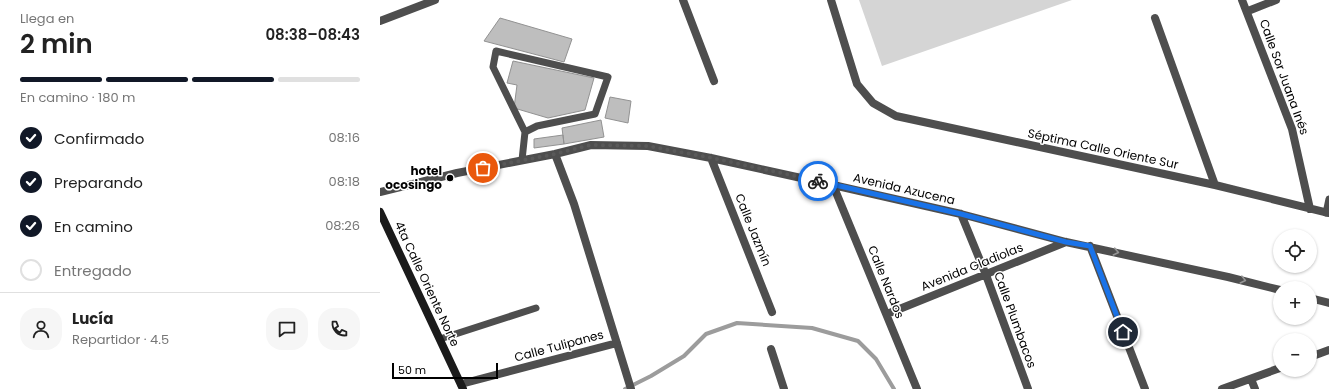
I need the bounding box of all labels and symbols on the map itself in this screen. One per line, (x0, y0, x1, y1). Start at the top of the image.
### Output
street label: Calle Sor Juana Inés (1256, 17, 1313, 137)
street label: Séptima Calle Oriente Sur (1026, 124, 1181, 173)
pin (466, 151, 500, 185)
courier (798, 161, 838, 201)
place label: hotel ocosingo (385, 162, 442, 193)
street label: Avenida Azucena (851, 169, 957, 209)
marker: hotel ocosingo (445, 173, 455, 183)
street label: Calle Jazmín (731, 191, 776, 269)
street label: 4ta Calle Oriente Norte (391, 218, 464, 349)
street label: Avenida Gladiolas (918, 238, 1025, 295)
street label: Calle Nardos (864, 243, 909, 321)
one-way arrow (1113, 248, 1119, 256)
street label: Calle Plumbacos (990, 269, 1041, 370)
one-way arrow (1239, 276, 1246, 284)
pin (1106, 315, 1140, 349)
street label: Calle Tulipanes (512, 325, 605, 366)
scale bar (392, 361, 498, 380)

